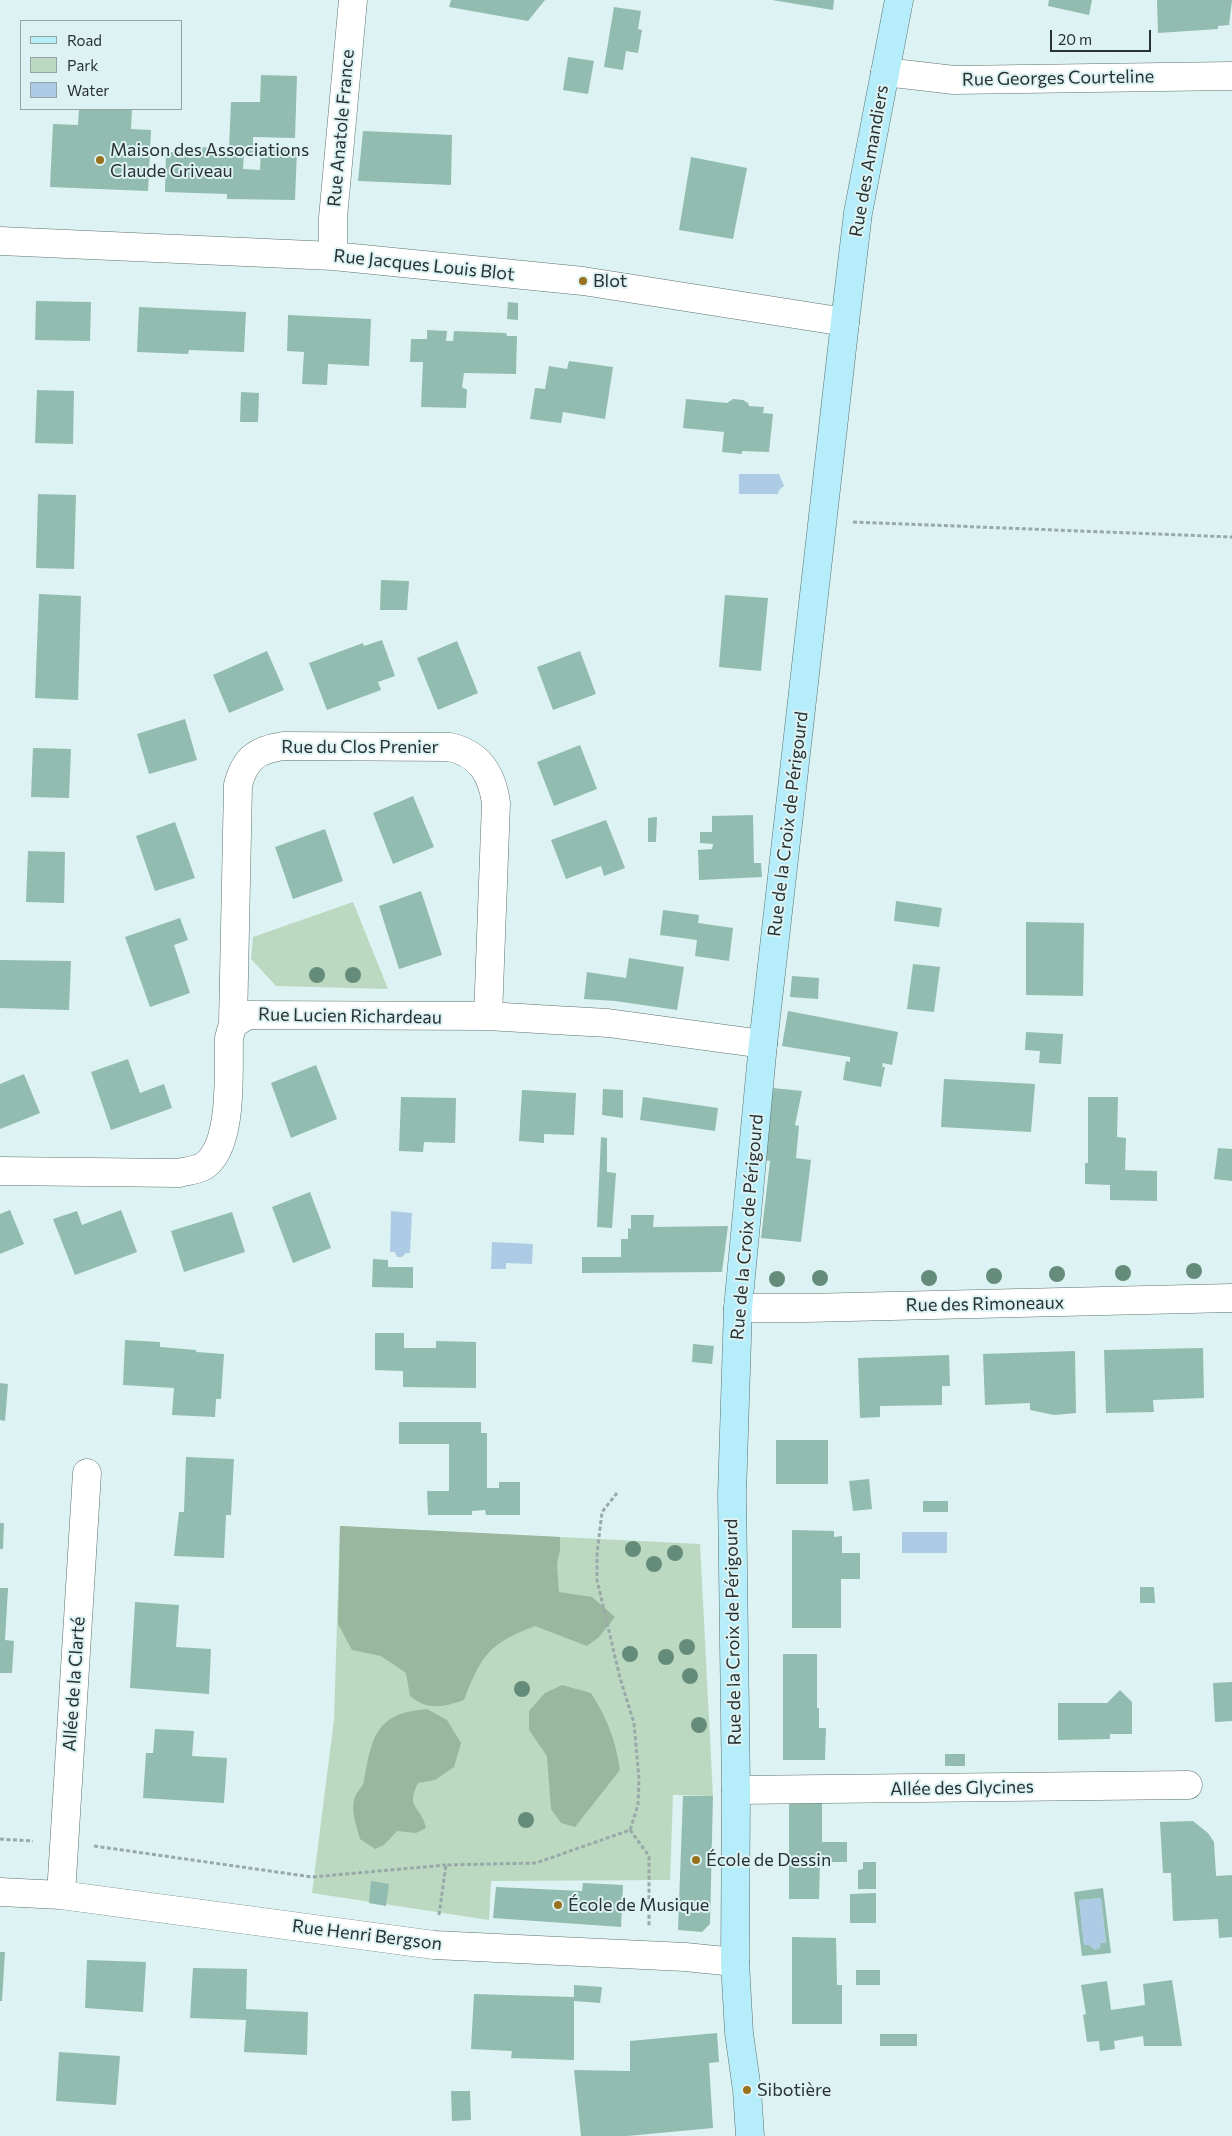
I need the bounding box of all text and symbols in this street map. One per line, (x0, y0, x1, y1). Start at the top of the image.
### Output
legend (20, 20, 182, 110)
scale bar (1052, 20, 1153, 52)
text: 20 m (1058, 30, 1092, 48)
text: Road (67, 31, 102, 49)
street label: Rue Anatole France (323, 48, 359, 208)
text: Park (67, 56, 98, 74)
street label: Rue Georges Courteline (962, 66, 1154, 90)
text: Water (67, 81, 109, 99)
street label: Rue des Amandiers (845, 83, 893, 239)
place label: Maison des Associations Claude Griveau (110, 139, 309, 182)
marker: Maison des Associations Claude Griveau (94, 154, 106, 166)
street label: Rue Jacques Louis Blot (332, 245, 516, 285)
place label: Blot (593, 270, 627, 292)
marker: Blot (577, 275, 589, 287)
street label: Rue de la Croix de Périgourd (763, 710, 813, 938)
street label: Rue du Clos Prenier (281, 736, 439, 758)
street label: Rue Lucien Richardeau (258, 1004, 442, 1028)
street label: Rue de la Croix de Périgourd (726, 1113, 768, 1341)
street label: Rue des Rimoneaux (906, 1292, 1064, 1316)
street label: Rue de la Croix de Périgourd (720, 1519, 746, 1745)
street label: Allée de la Clarté (59, 1616, 89, 1752)
street label: Allée des Glycines (890, 1776, 1034, 1800)
place label: École de Dessin (706, 1849, 831, 1871)
marker: École de Dessin (690, 1854, 702, 1866)
place label: École de Musique (568, 1894, 709, 1916)
marker: École de Musique (552, 1899, 564, 1911)
street label: Rue Henri Bergson (291, 1915, 443, 1955)
place label: Sibotière (757, 2079, 831, 2101)
marker: Sibotière (741, 2084, 753, 2096)

